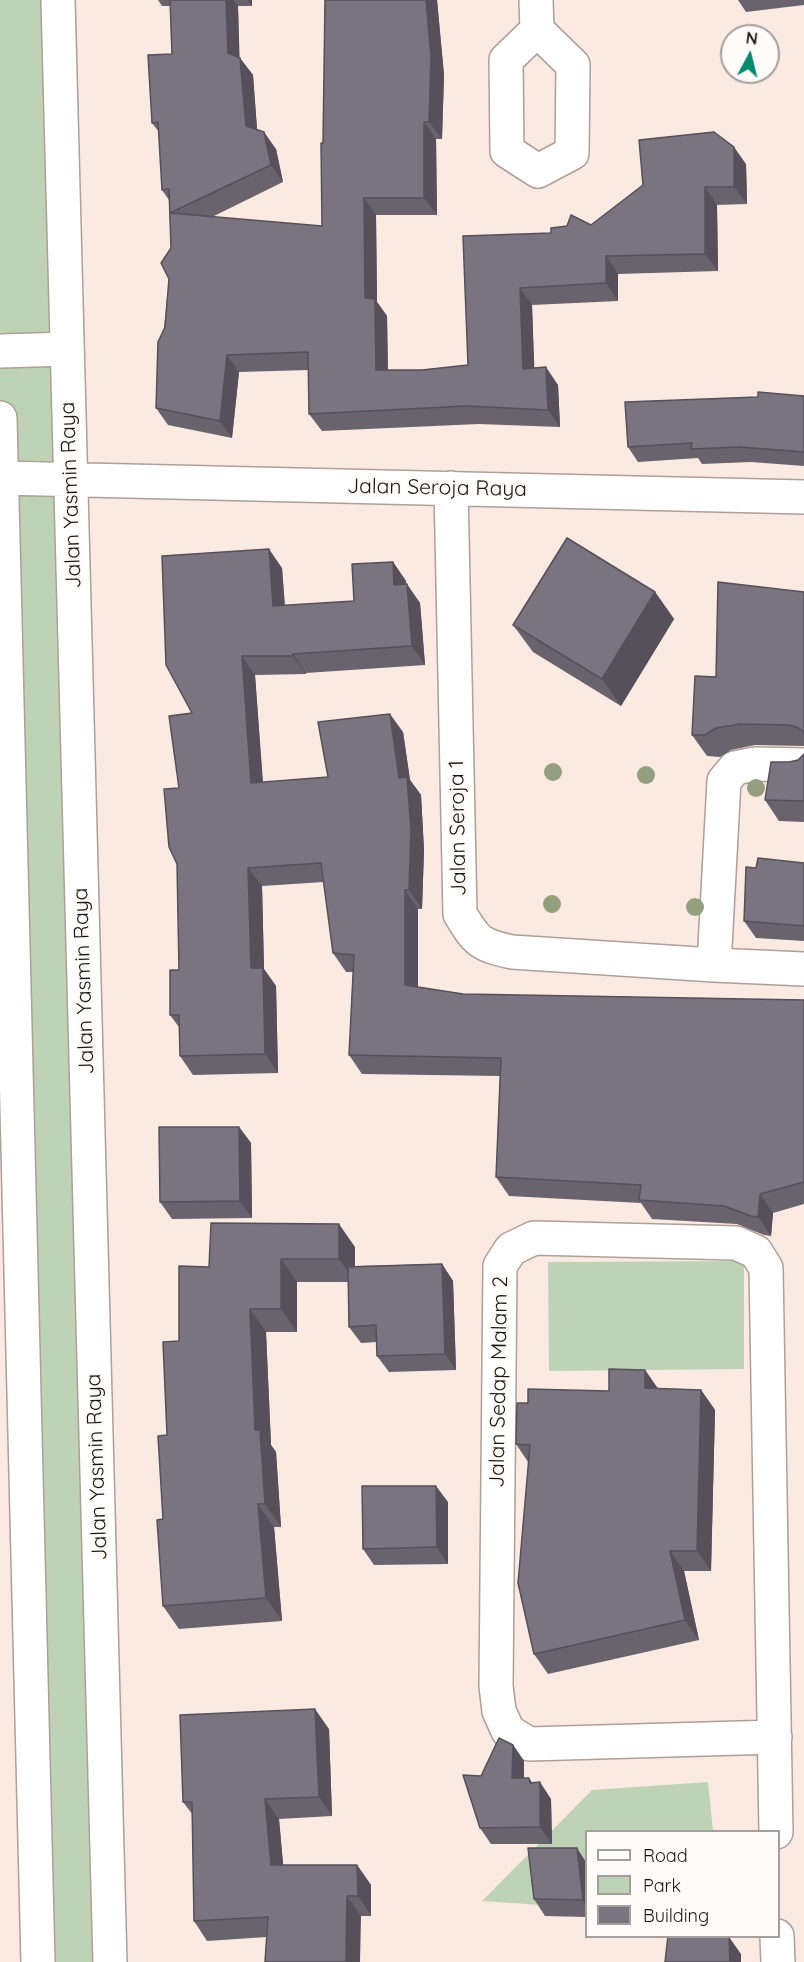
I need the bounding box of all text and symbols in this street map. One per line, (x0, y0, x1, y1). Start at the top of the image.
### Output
north arrow (720, 24, 780, 84)
text: N (745, 27, 759, 49)
street label: Jalan Yasmin Raya (55, 401, 87, 589)
street label: Jalan Seroja Raya (347, 474, 527, 502)
street label: Jalan Seroja 1 (444, 760, 472, 896)
street label: Jalan Yasmin Raya (68, 887, 100, 1075)
street label: Jalan Sedap Malam 2 (485, 1276, 513, 1488)
street label: Jalan Yasmin Raya (81, 1373, 113, 1561)
legend (585, 1830, 780, 1938)
text: Road (643, 1844, 688, 1867)
text: Park (643, 1874, 681, 1897)
text: Building (643, 1904, 709, 1927)

